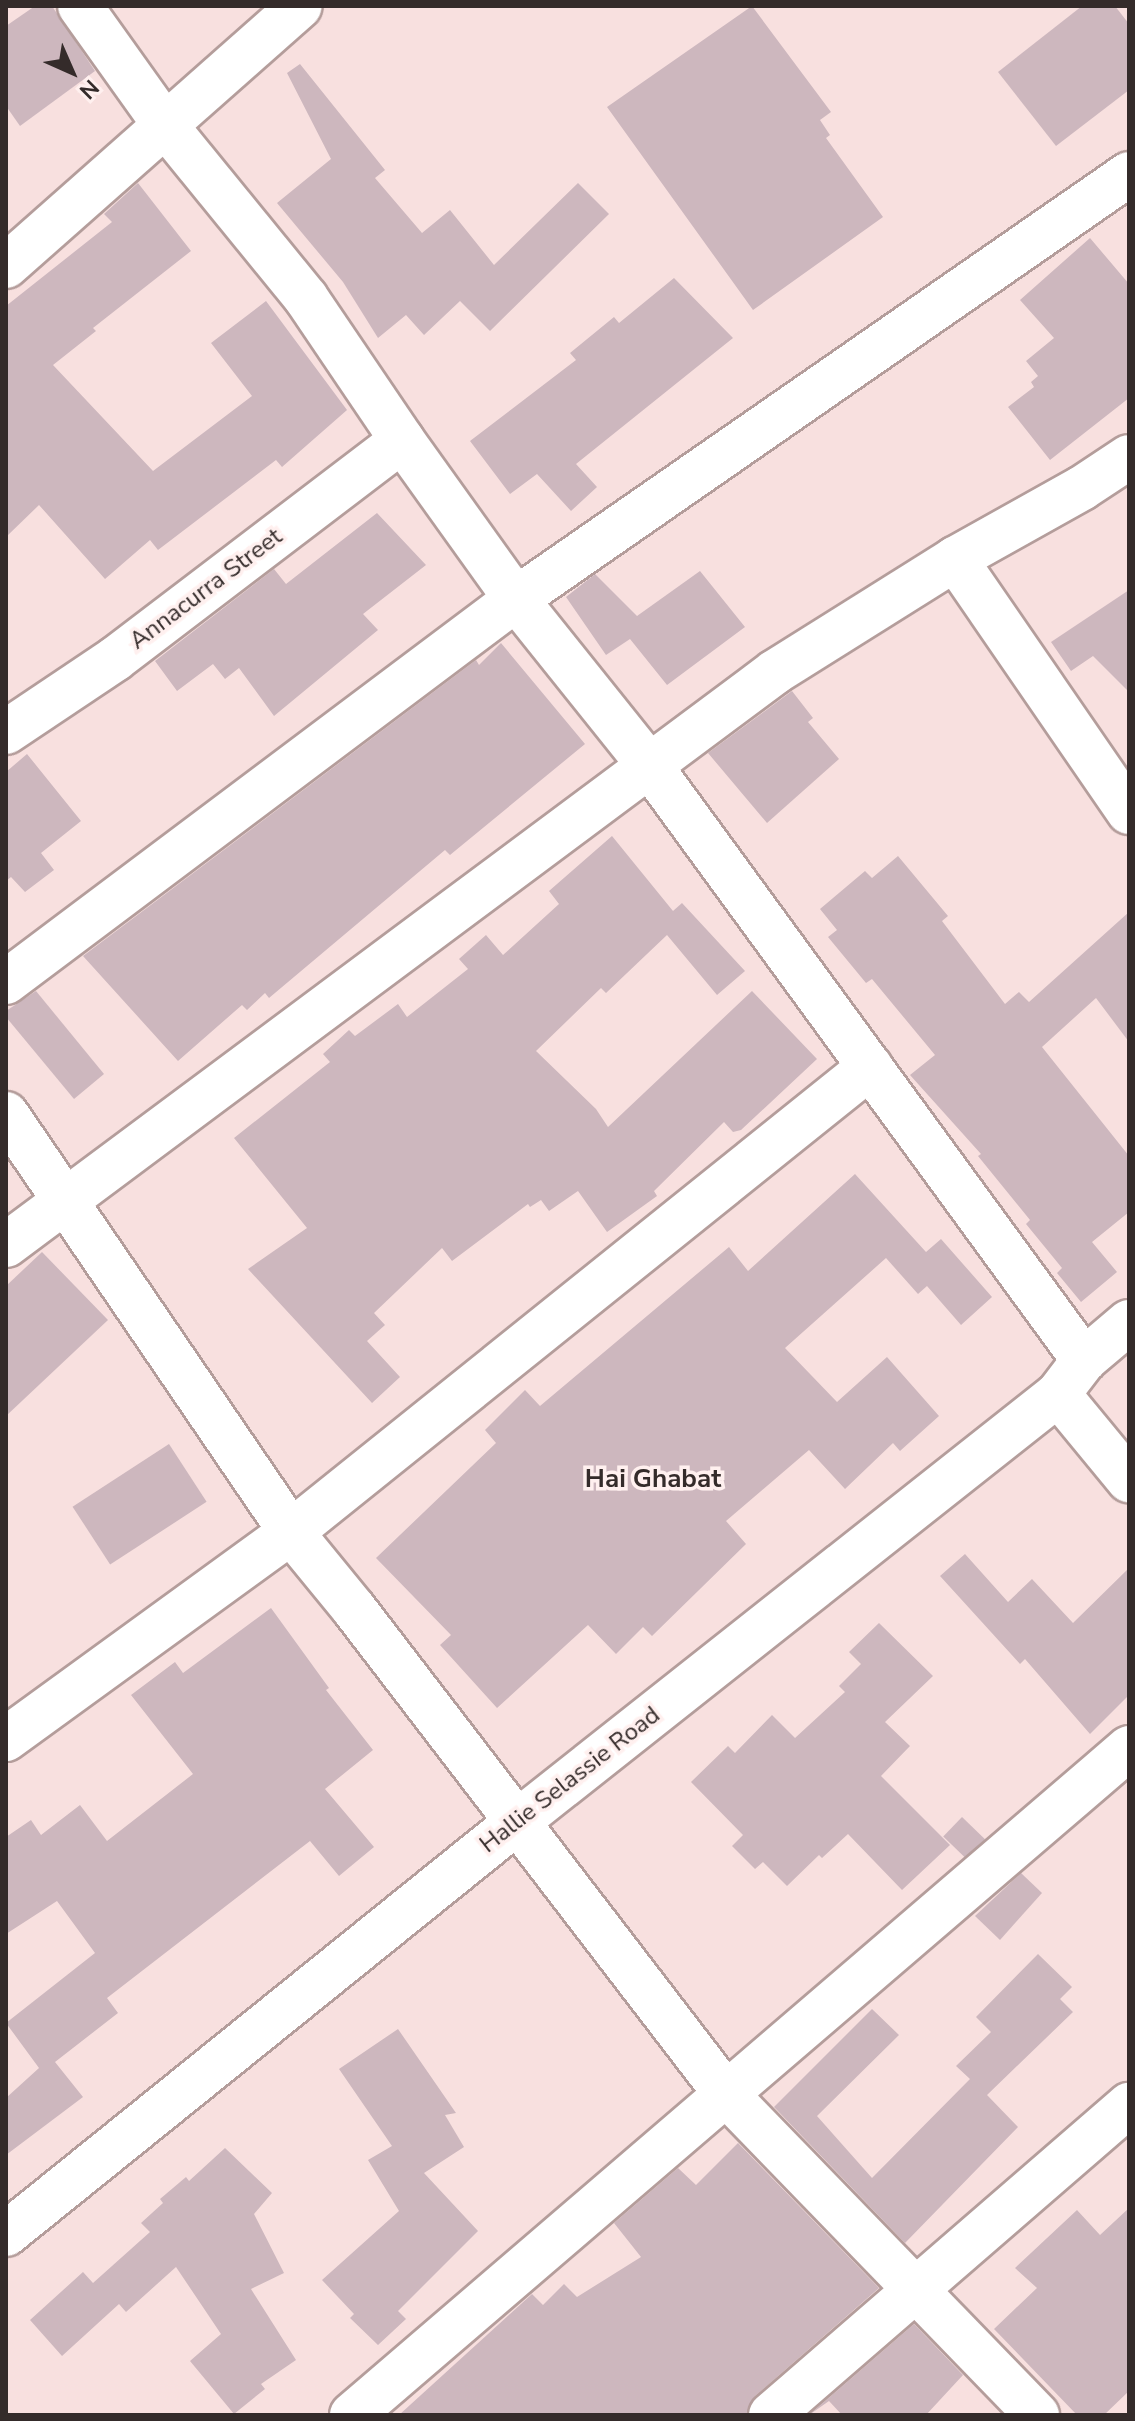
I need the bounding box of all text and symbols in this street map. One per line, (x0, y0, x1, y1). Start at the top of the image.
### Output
north arrow (32, 32, 112, 112)
text: N (73, 73, 105, 105)
street label: Annacurra Street (124, 522, 288, 656)
district label: Hai Ghabat (585, 1463, 721, 1495)
street label: Hallie Selassie Road (474, 1701, 666, 1859)

